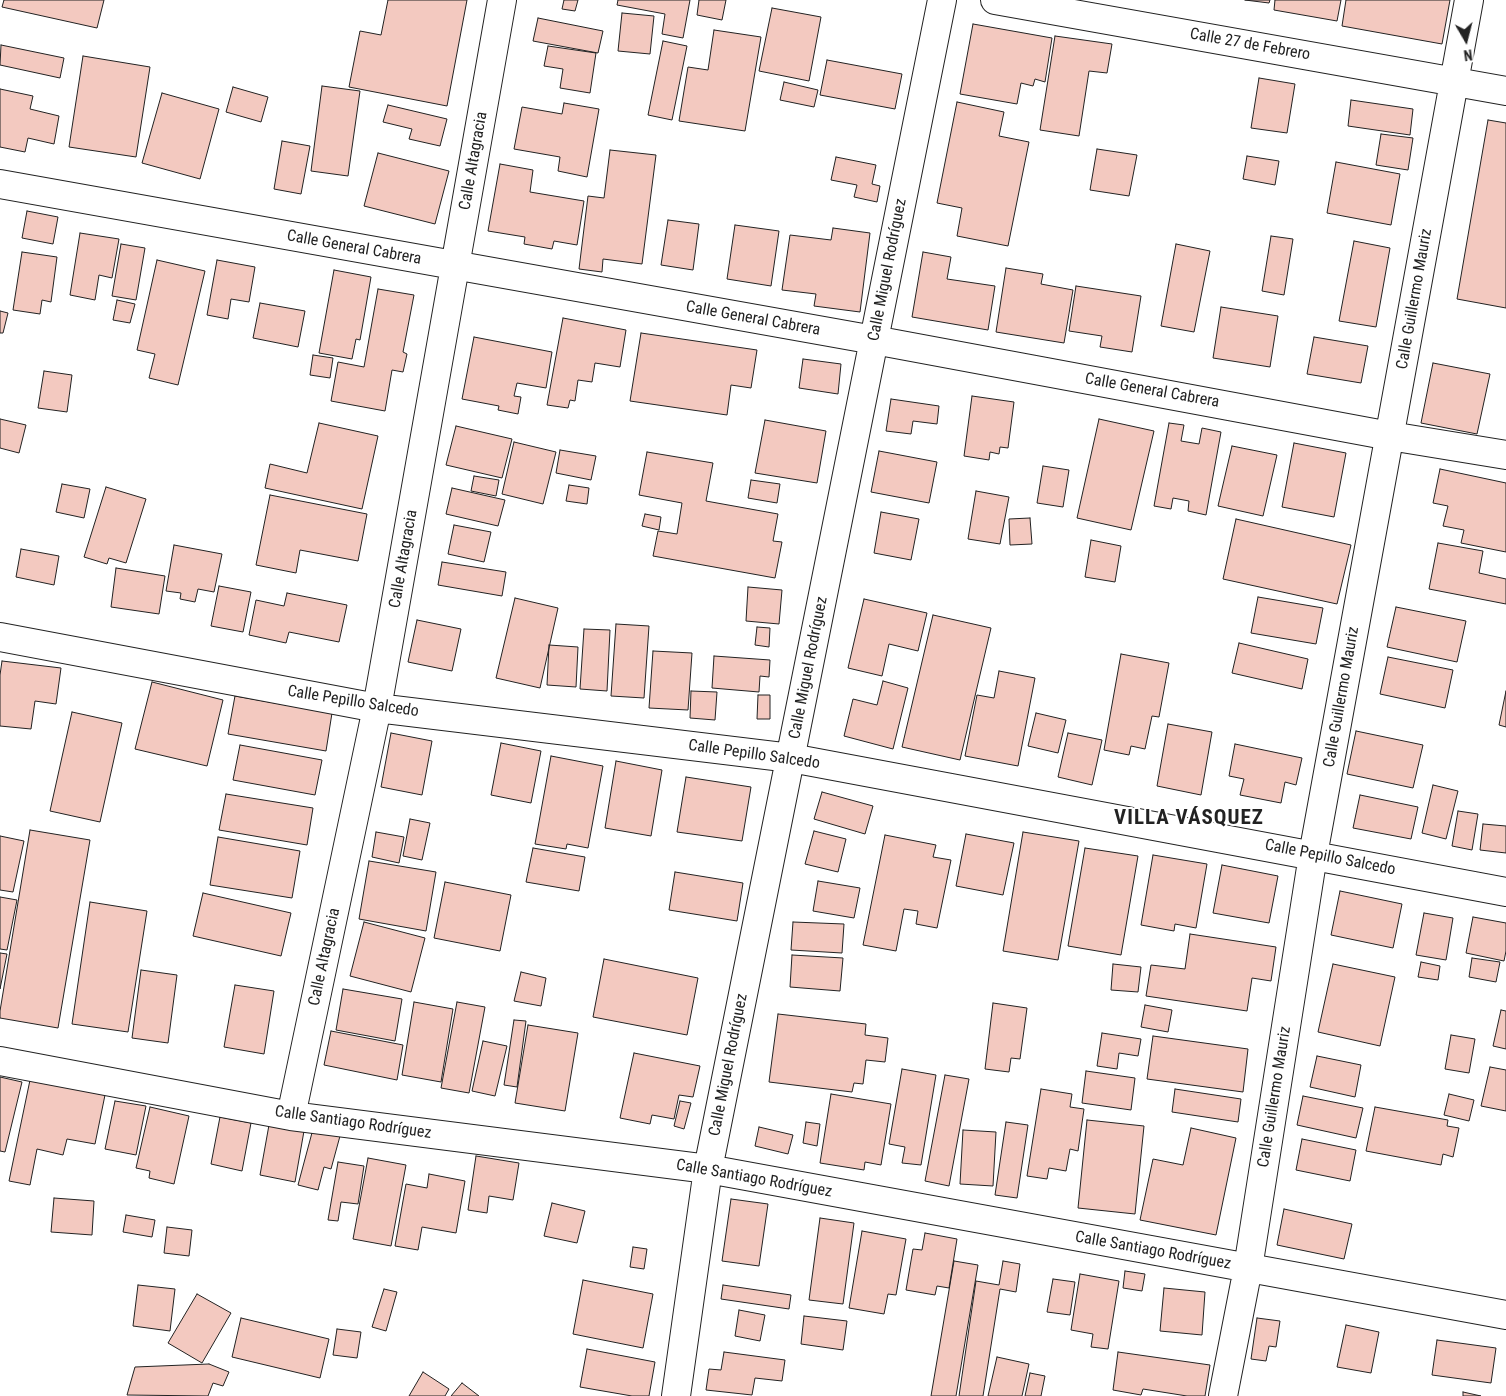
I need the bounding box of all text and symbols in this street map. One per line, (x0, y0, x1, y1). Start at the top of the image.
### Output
north arrow (1441, 15, 1491, 65)
street label: Calle 27 de Febrero (1188, 25, 1312, 65)
text: N (1463, 46, 1473, 63)
street label: Calle Altagracia (456, 110, 492, 212)
street label: Calle Miguel Rodríguez (865, 197, 911, 343)
street label: Calle General Cabrera (285, 227, 423, 269)
street label: Calle Guillermo Mauriz (1393, 227, 1437, 371)
street label: Calle General Cabrera (684, 298, 822, 340)
street label: Calle General Cabrera (1083, 370, 1221, 412)
street label: Calle Altagracia (386, 508, 422, 610)
street label: Calle Miguel Rodríguez (786, 595, 832, 741)
street label: Calle Guillermo Mauriz (1320, 625, 1364, 769)
street label: Calle Pepillo Salcedo (286, 682, 420, 722)
street label: Calle Pepillo Salcedo (687, 736, 821, 774)
district label: VILLA VÁSQUEZ (1112, 806, 1266, 832)
street label: Calle Pepillo Salcedo (1263, 836, 1397, 880)
street label: Calle Altagracia (305, 906, 345, 1008)
street label: Calle Miguel Rodríguez (706, 992, 752, 1138)
street label: Calle Guillermo Mauriz (1254, 1025, 1296, 1169)
street label: Calle Santiago Rodríguez (273, 1103, 433, 1143)
street label: Calle Santiago Rodríguez (675, 1156, 833, 1202)
street label: Calle Santiago Rodríguez (1074, 1228, 1232, 1274)

